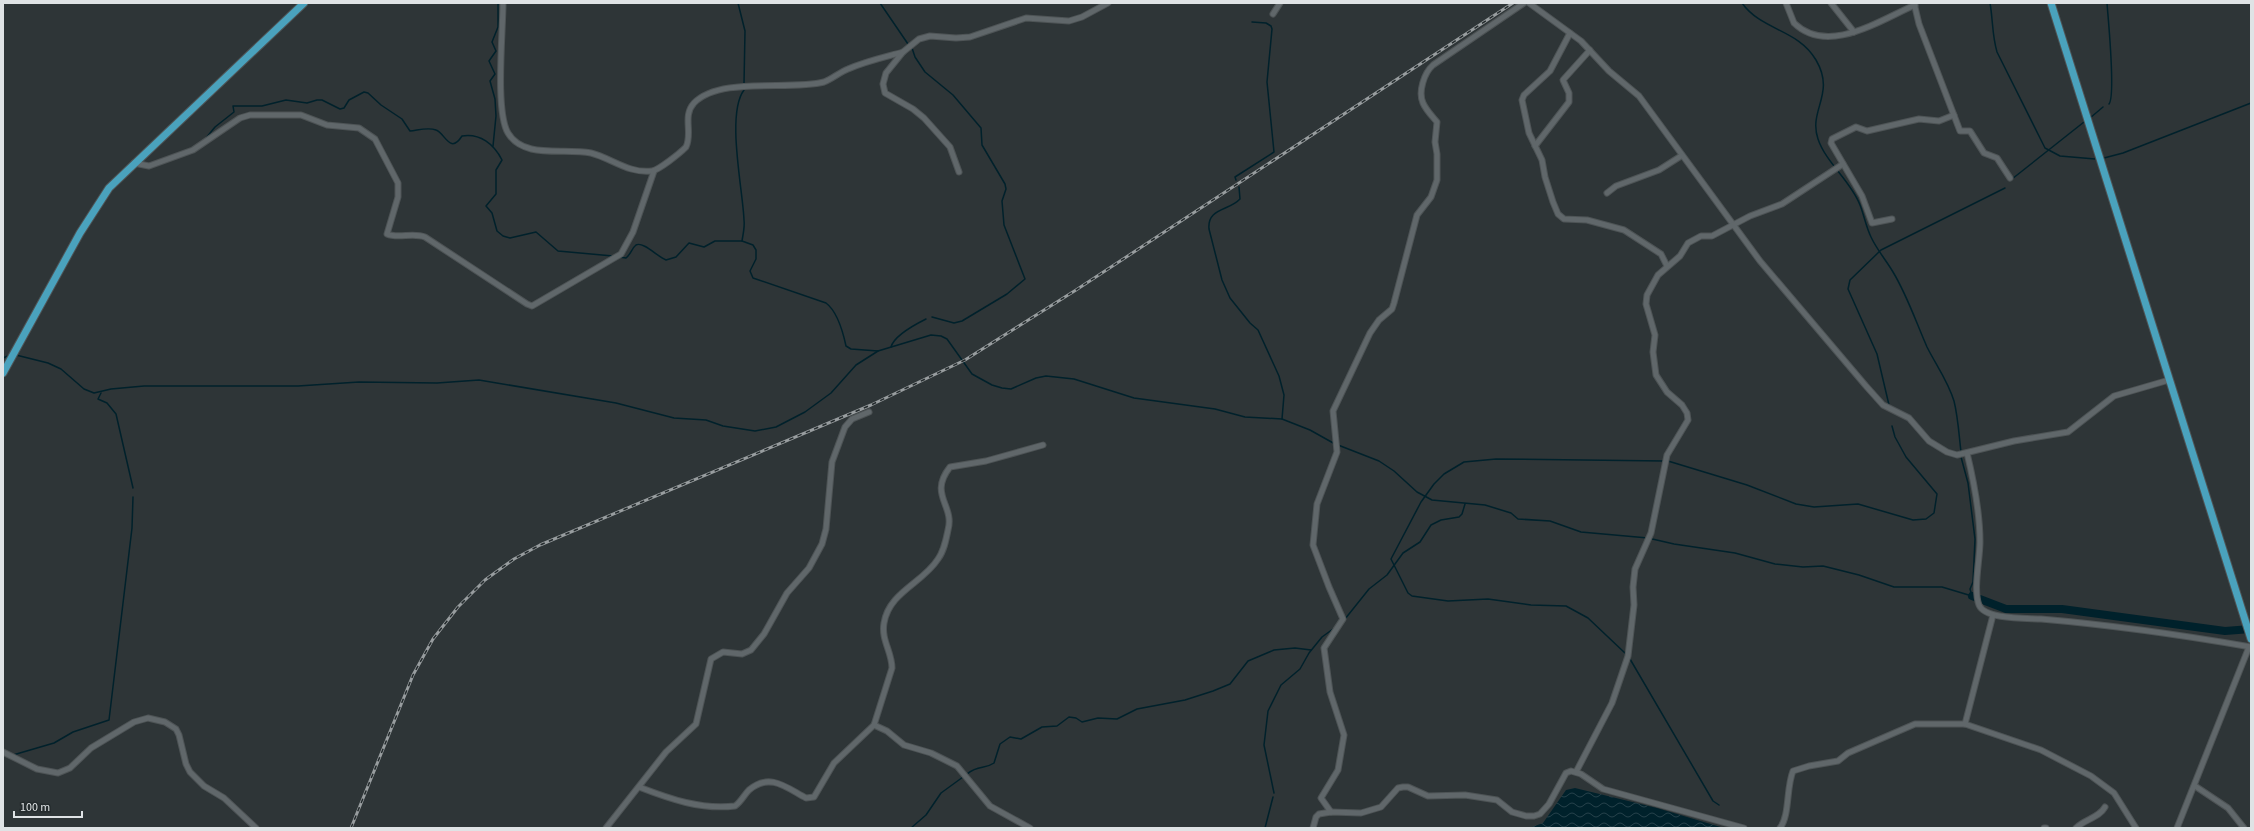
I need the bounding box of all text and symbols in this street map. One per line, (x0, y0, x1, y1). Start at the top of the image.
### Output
scale bar (14, 793, 82, 819)
text: 100 m (20, 799, 50, 816)

